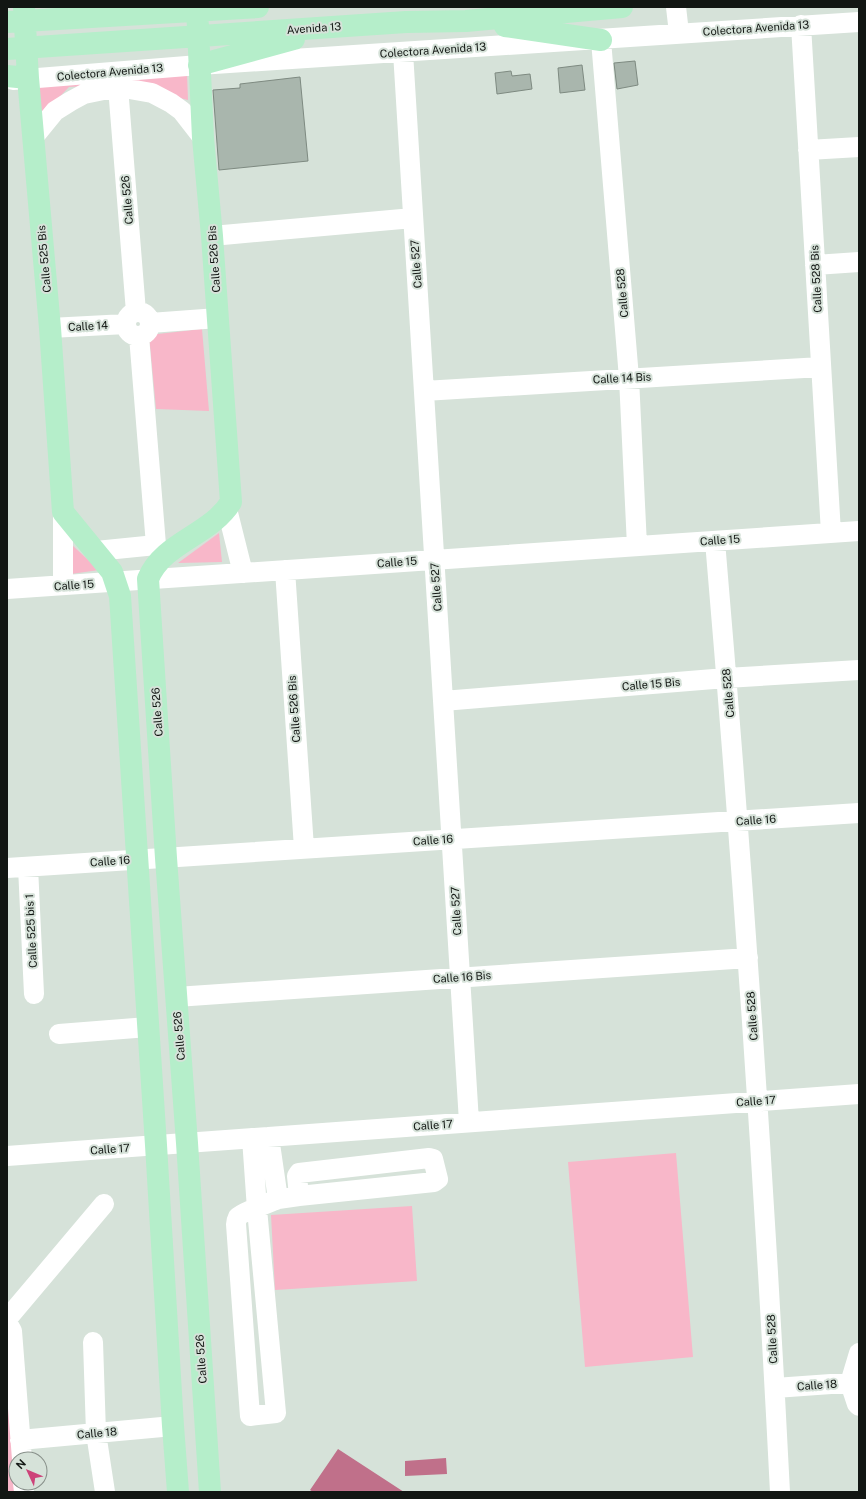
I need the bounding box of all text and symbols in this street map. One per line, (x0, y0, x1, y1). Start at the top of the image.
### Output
street label: Colectora Avenida 13 (702, 18, 810, 38)
street label: Avenida 13 (286, 20, 342, 36)
street label: Colectora Avenida 13 (379, 40, 487, 60)
street label: Colectora Avenida 13 (56, 61, 164, 83)
street label: Calle 526 (119, 175, 135, 225)
street label: Calle 525 Bis (35, 224, 53, 293)
street label: Calle 526 Bis (206, 225, 222, 293)
street label: Calle 527 (408, 239, 424, 289)
street label: Calle 528 Bis (808, 244, 824, 313)
street label: Calle 528 (614, 268, 630, 318)
street label: Calle 14 (68, 319, 108, 333)
street label: Calle 14 Bis (593, 370, 652, 386)
street label: Calle 15 (700, 533, 740, 547)
street label: Calle 15 (377, 555, 417, 569)
street label: Calle 527 (428, 562, 444, 612)
street label: Calle 15 (54, 578, 94, 592)
street label: Calle 528 (720, 668, 736, 718)
street label: Calle 526 Bis (286, 675, 302, 743)
street label: Calle 15 Bis (621, 675, 681, 693)
street label: Calle 526 (149, 687, 165, 737)
street label: Calle 16 (736, 813, 777, 827)
street label: Calle 16 (413, 833, 454, 847)
street label: Calle 16 (90, 854, 131, 868)
street label: Calle 527 (449, 886, 463, 936)
street label: Calle 525 bis 1 (23, 894, 39, 968)
street label: Calle 16 Bis (432, 969, 492, 985)
street label: Calle 528 (744, 991, 760, 1041)
street label: Calle 526 (171, 1011, 187, 1061)
street label: Calle 17 (736, 1094, 777, 1108)
street label: Calle 17 (413, 1118, 454, 1132)
street label: Calle 17 (90, 1142, 131, 1156)
street label: Calle 528 (765, 1314, 779, 1364)
street label: Calle 526 (193, 1334, 209, 1384)
street label: Calle 18 (797, 1378, 837, 1392)
street label: Calle 18 (76, 1425, 118, 1441)
north arrow (8, 1451, 48, 1491)
text: N (14, 1457, 28, 1471)

